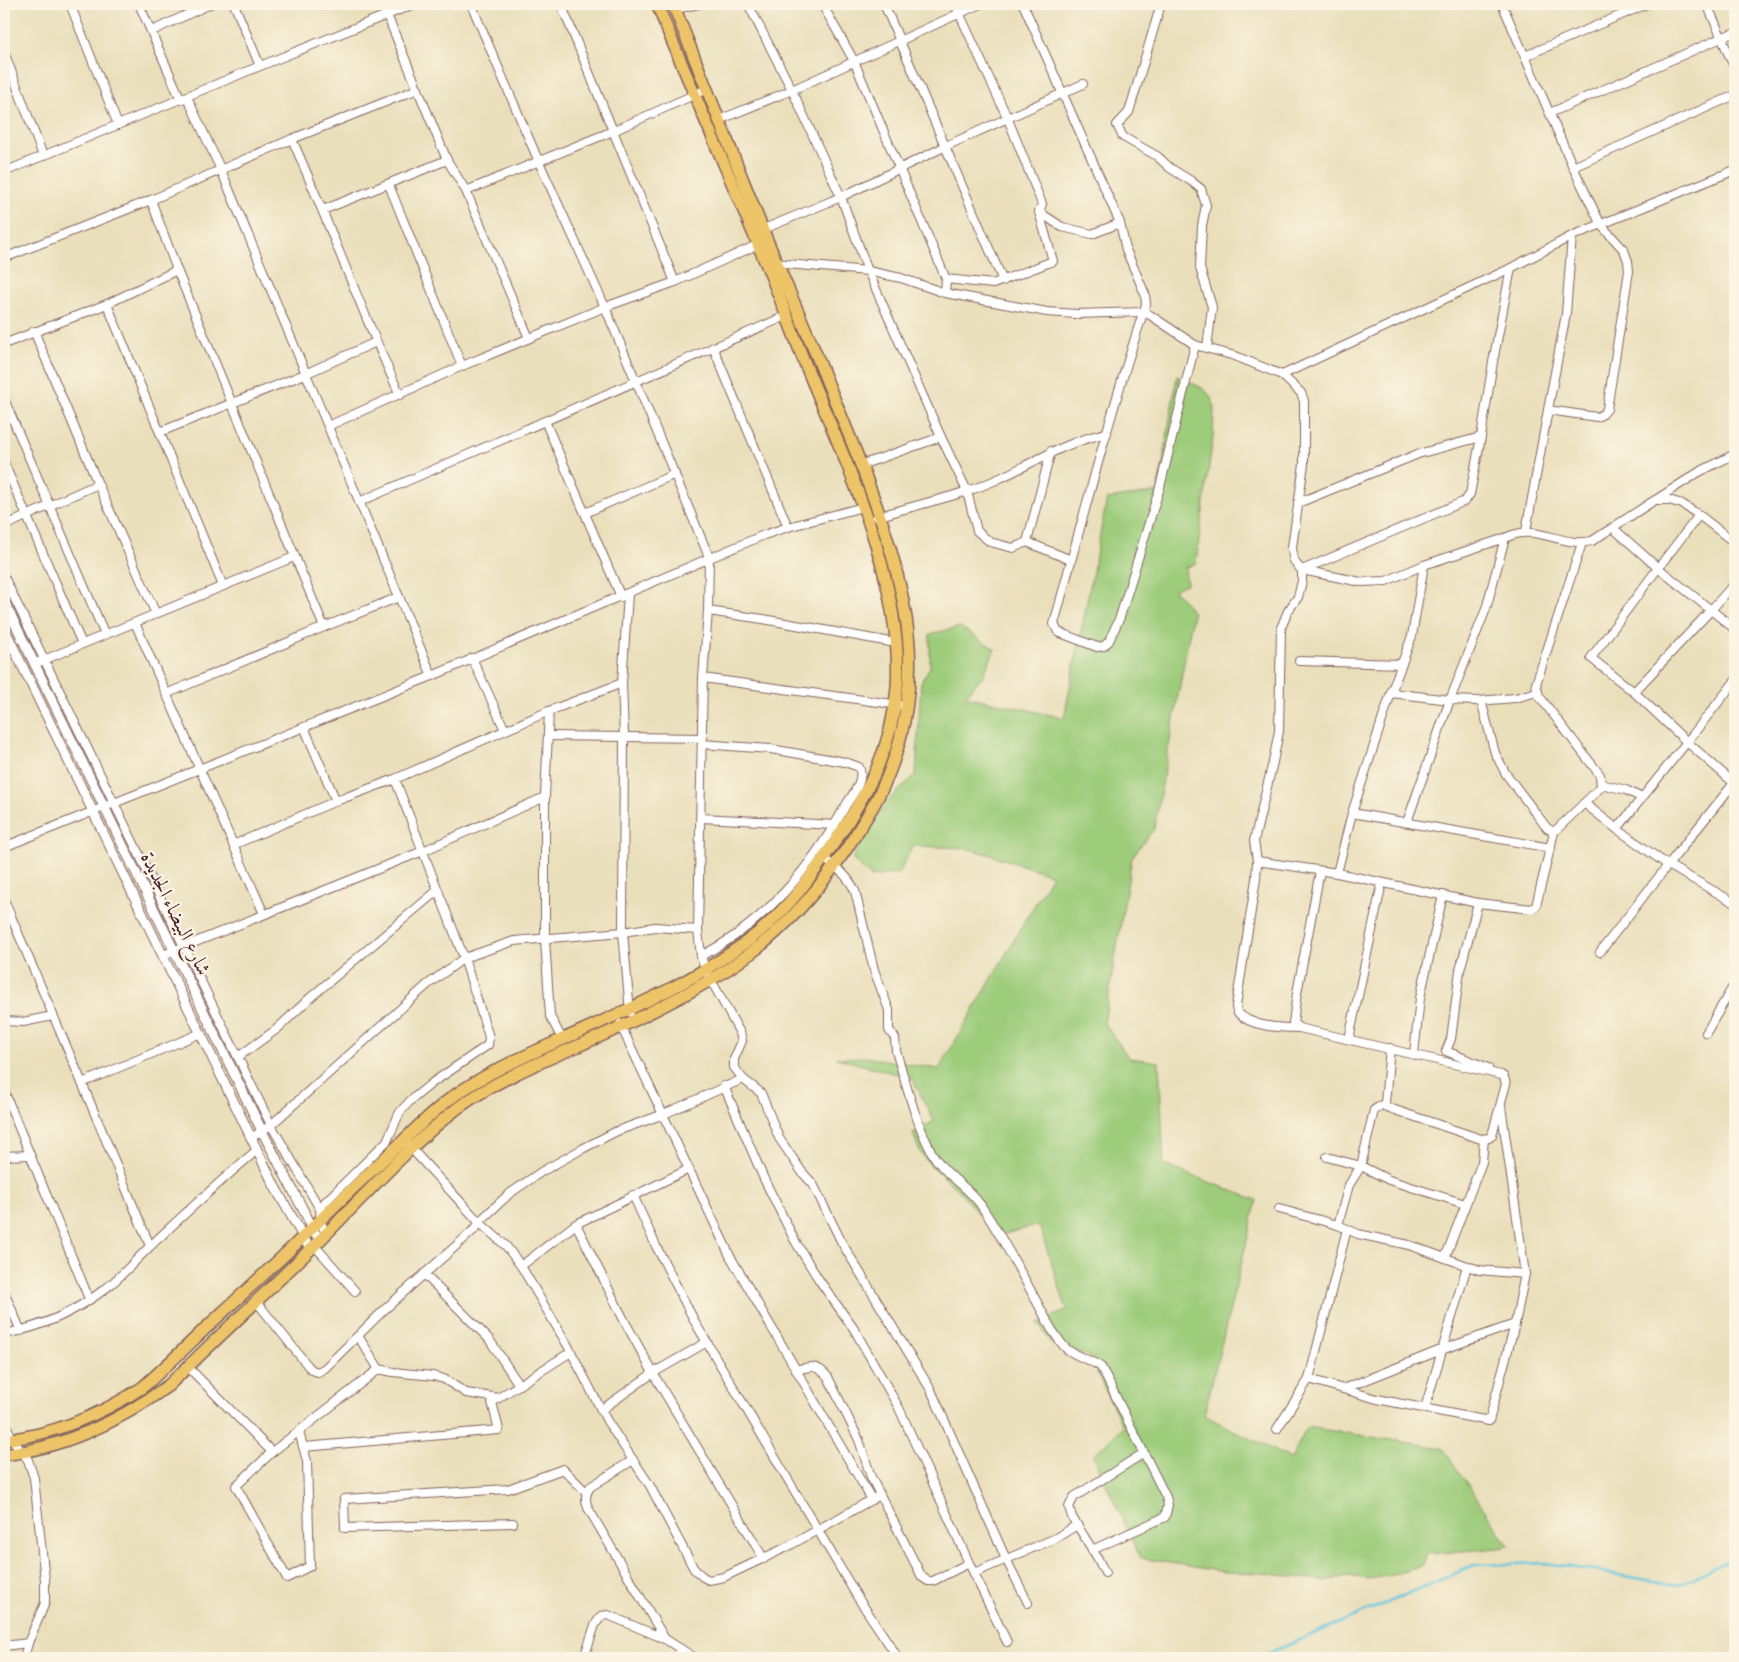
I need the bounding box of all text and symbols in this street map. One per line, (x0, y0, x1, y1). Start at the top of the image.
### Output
street label: شارع البيضاء الجديدة (131, 848, 216, 982)

